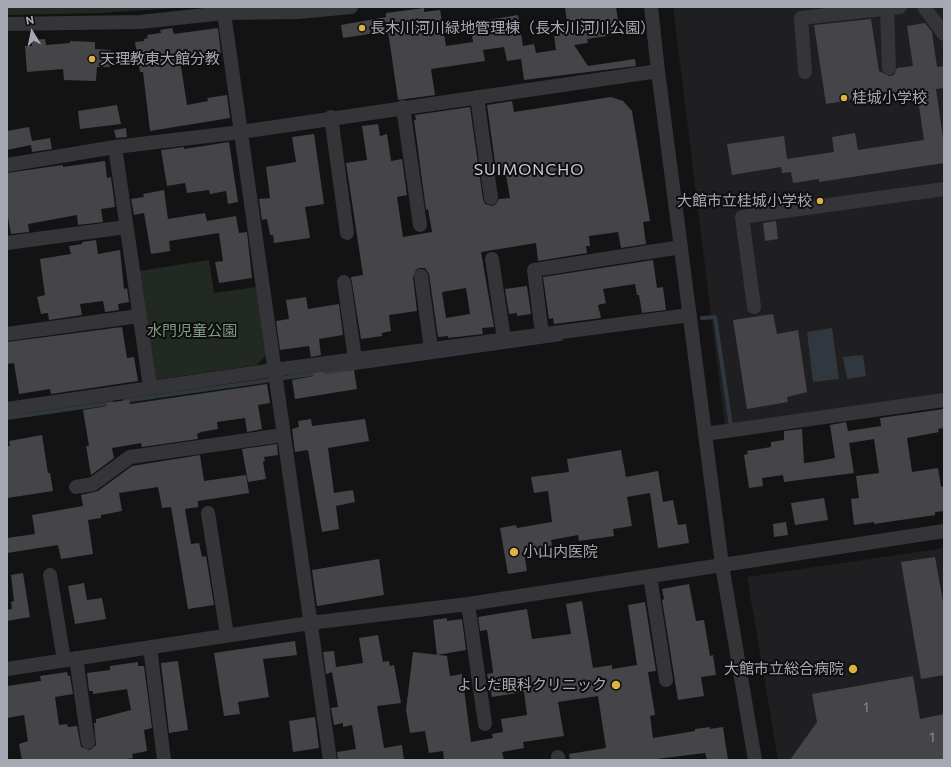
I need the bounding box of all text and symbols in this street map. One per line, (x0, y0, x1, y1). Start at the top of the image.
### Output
north arrow (12, 12, 52, 52)
text: N (25, 13, 35, 27)
place label: 長木川河川緑地管理棟（長木川河川公園） (370, 19, 655, 37)
marker: 長木川河川緑地管理棟（長木川河川公園） (357, 23, 367, 33)
place label: 天理教東大館分教 (100, 50, 220, 68)
marker: 天理教東大館分教 (87, 54, 97, 64)
place label: 桂城小学校 (852, 89, 927, 107)
marker: 桂城小学校 (839, 93, 849, 103)
district label: SUIMONCHO (474, 160, 584, 180)
place label: 大館市立桂城小学校 (677, 192, 812, 210)
marker: 大館市立桂城小学校 (815, 196, 825, 206)
park label: 水門児童公園 (147, 322, 237, 340)
place label: 小山内医院 (523, 543, 598, 561)
marker: 小山内医院 (508, 546, 520, 558)
place label: 大館市立総合病院 (724, 660, 844, 678)
marker: 大館市立総合病院 (847, 663, 859, 675)
place label: よしだ眼科クリニック (457, 676, 607, 694)
marker: よしだ眼科クリニック (610, 679, 622, 691)
house number: 1 (863, 700, 869, 716)
house number: 1 (929, 730, 935, 746)

